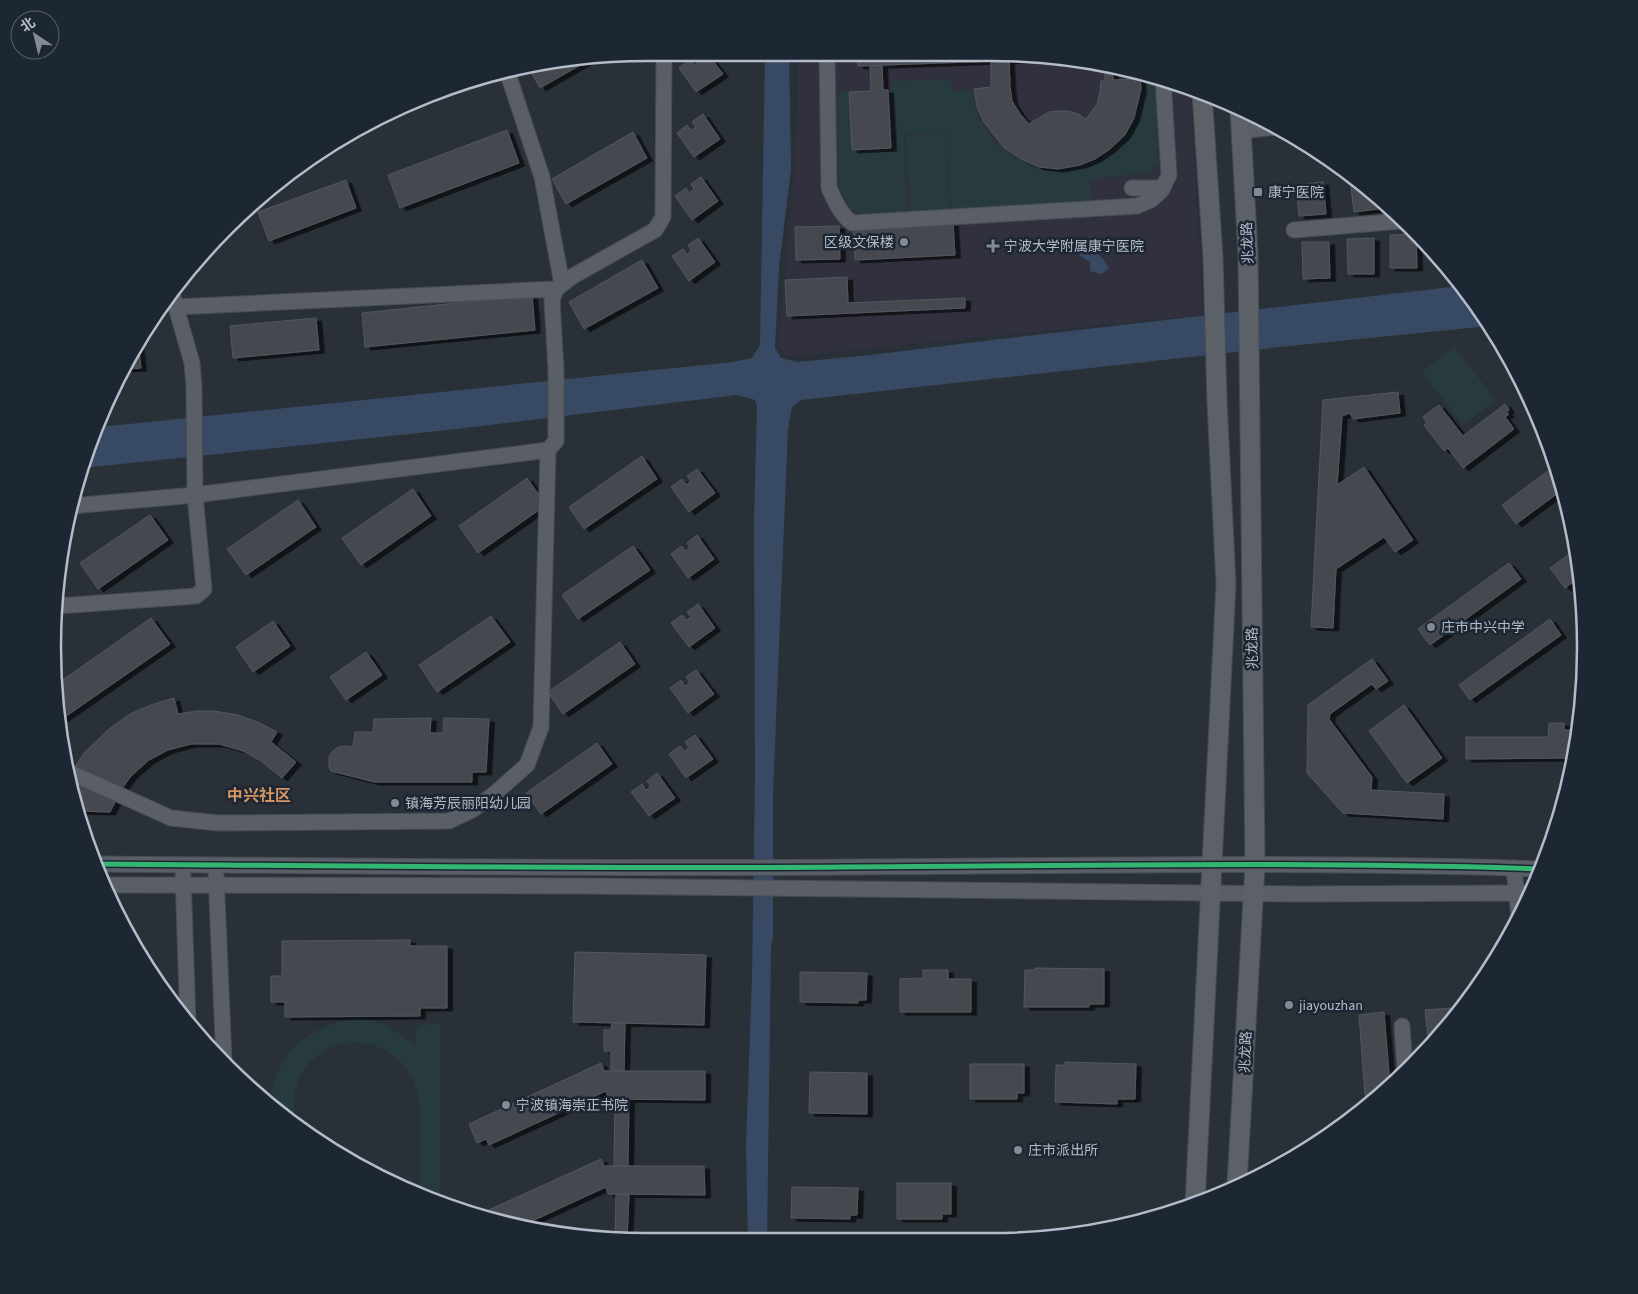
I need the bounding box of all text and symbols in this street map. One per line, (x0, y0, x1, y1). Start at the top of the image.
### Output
north arrow (10, 10, 60, 60)
text: 北 (17, 13, 40, 37)
place label: 康宁医院 (1268, 183, 1324, 203)
marker: 康宁医院 (1252, 186, 1264, 198)
street label: 兆龙路 (1237, 222, 1259, 264)
place label: 区级文保楼 (824, 233, 894, 253)
marker: 区级文保楼 (898, 236, 910, 248)
place label: 宁波大学附属康宁医院 (1004, 237, 1144, 257)
marker: 宁波大学附属康宁医院 (986, 239, 1000, 253)
place label: 庄市中兴中学 (1441, 618, 1525, 638)
marker: 庄市中兴中学 (1425, 621, 1437, 633)
street label: 兆龙路 (1243, 627, 1263, 669)
district label: 中兴社区 (227, 785, 291, 807)
place label: 镇海芳辰丽阳幼儿园 (405, 794, 531, 814)
marker: 镇海芳辰丽阳幼儿园 (389, 797, 401, 809)
place label: jiayouzhan (1298, 996, 1363, 1016)
marker: jiayouzhan (1283, 999, 1295, 1011)
street label: 兆龙路 (1235, 1031, 1257, 1074)
place label: 宁波镇海崇正书院 (516, 1096, 628, 1116)
marker: 宁波镇海崇正书院 (500, 1099, 512, 1111)
place label: 庄市派出所 (1028, 1141, 1098, 1161)
marker: 庄市派出所 (1012, 1144, 1024, 1156)

